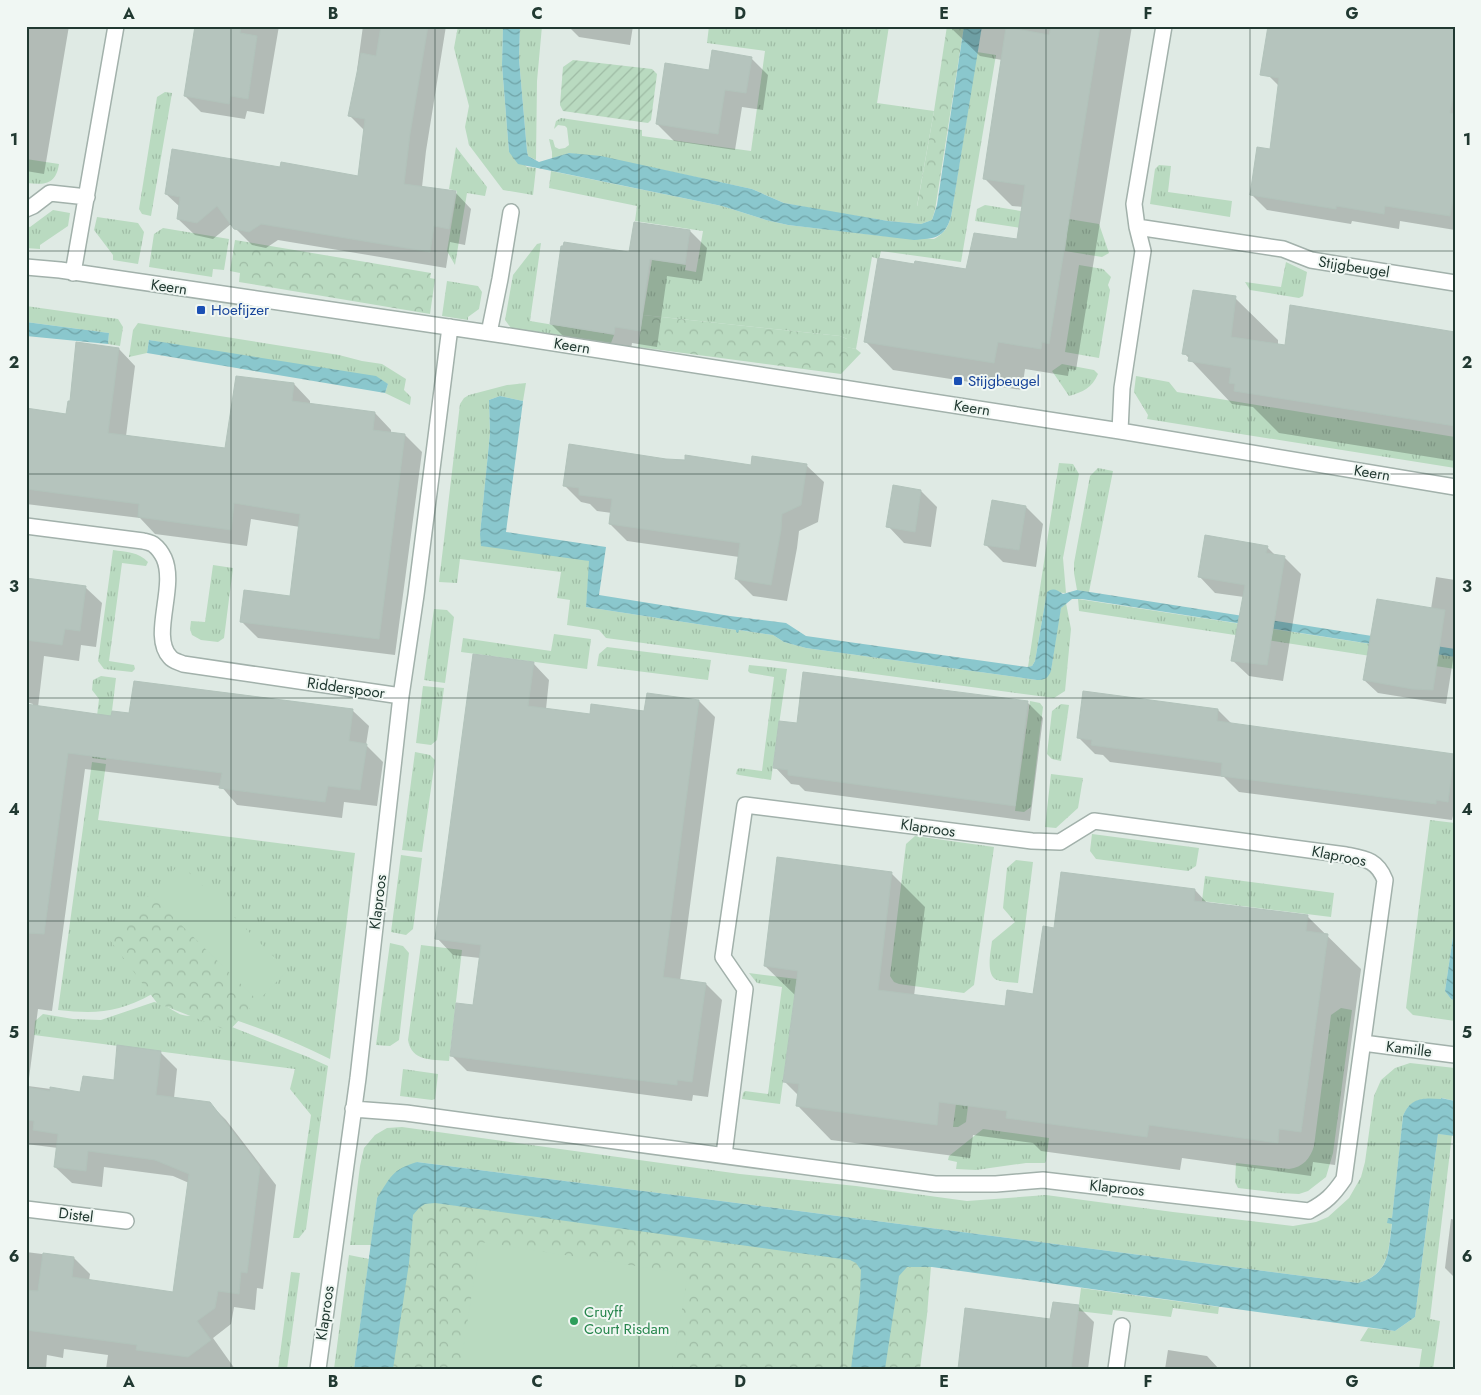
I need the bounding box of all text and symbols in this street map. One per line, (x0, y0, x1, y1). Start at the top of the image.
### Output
text: A (122, 2, 135, 25)
text: B (328, 2, 338, 25)
text: C (531, 2, 543, 25)
text: D (734, 2, 746, 25)
text: E (939, 2, 949, 25)
text: F (1144, 2, 1152, 25)
text: G (1345, 2, 1359, 25)
text: 1 (10, 128, 18, 151)
text: 1 (1463, 128, 1471, 151)
street label: Stijgbeugel (1317, 251, 1391, 283)
street label: Keern (149, 274, 189, 300)
place label: Hoefijzer (211, 299, 270, 321)
marker: Hoefijzer (195, 304, 207, 316)
street label: Keern (552, 332, 592, 360)
text: 2 (9, 351, 19, 374)
text: 2 (1462, 351, 1472, 374)
place label: Stijgbeugel (968, 370, 1040, 392)
marker: Stijgbeugel (952, 375, 964, 387)
street label: Keern (952, 394, 992, 422)
street label: Keern (1352, 459, 1392, 487)
text: 3 (9, 575, 19, 598)
text: 3 (1462, 575, 1472, 598)
street label: Ridderspoor (306, 672, 387, 704)
text: 4 (8, 798, 20, 821)
text: 4 (1461, 798, 1473, 821)
street label: Klaproos (899, 813, 957, 843)
street label: Klaproos (1310, 840, 1368, 872)
street label: Klaproos (364, 873, 392, 931)
text: 5 (9, 1021, 19, 1044)
text: 5 (1462, 1021, 1472, 1044)
street label: Kamille (1385, 1035, 1433, 1063)
street label: Klaproos (1088, 1174, 1146, 1202)
street label: Distel (57, 1202, 95, 1228)
text: 6 (9, 1245, 19, 1268)
text: 6 (1462, 1245, 1472, 1268)
street label: Klaproos (310, 1284, 340, 1342)
place label: Cruyff Court Risdam (584, 1301, 669, 1340)
marker: Cruyff Court Risdam (568, 1315, 580, 1327)
text: A (122, 1370, 135, 1393)
text: B (328, 1370, 338, 1393)
text: C (531, 1370, 543, 1393)
text: D (734, 1370, 746, 1393)
text: E (939, 1370, 949, 1393)
text: F (1144, 1370, 1152, 1393)
text: G (1345, 1370, 1359, 1393)

